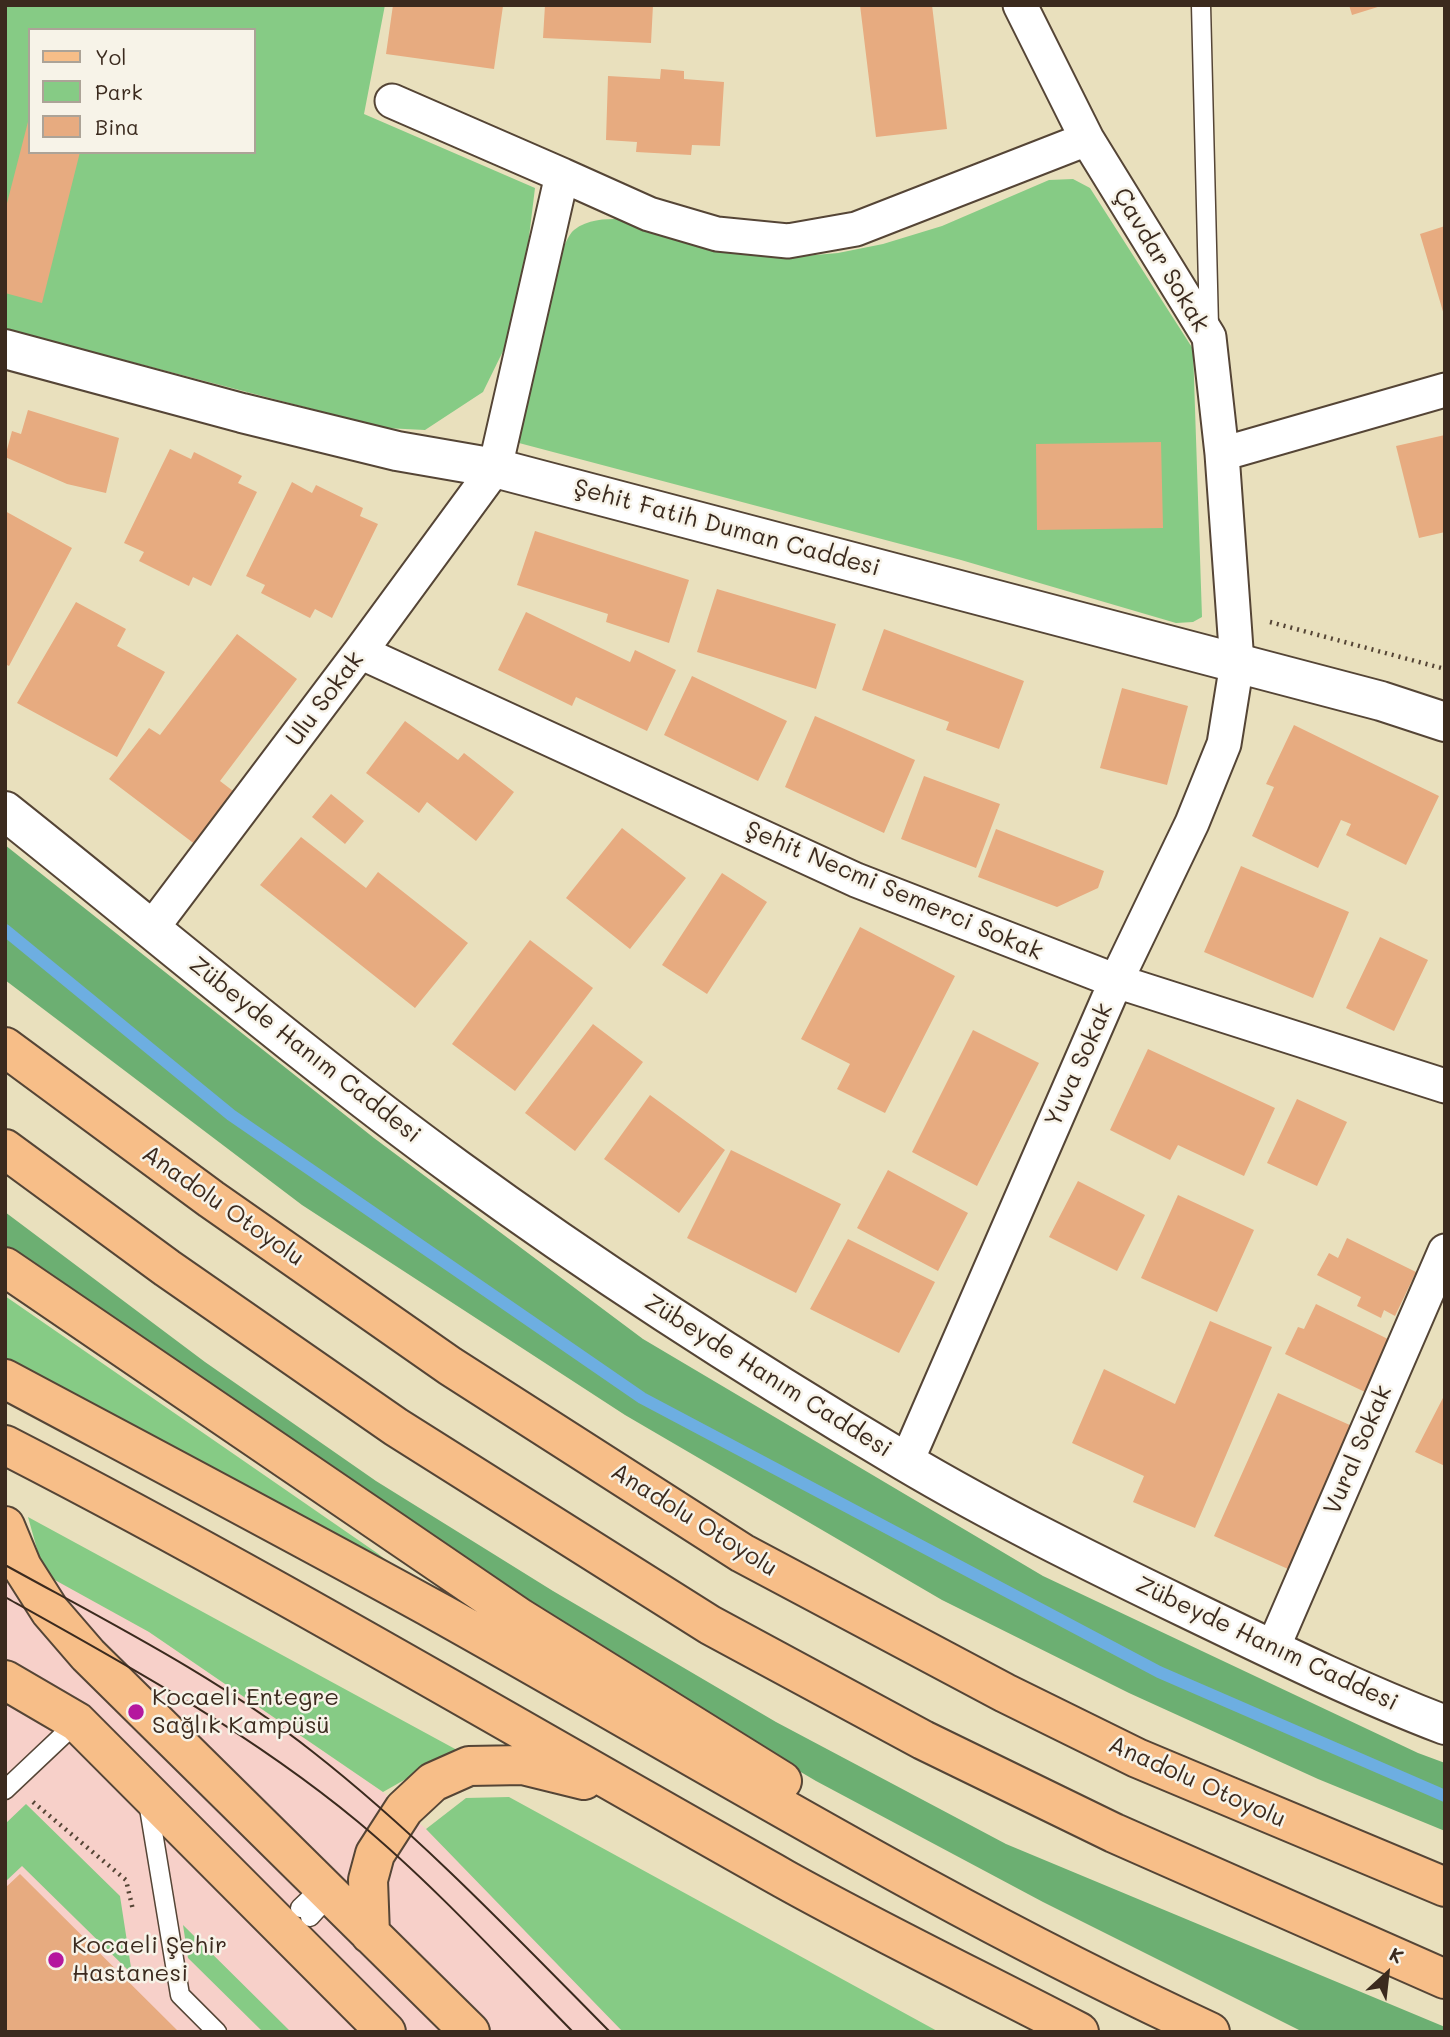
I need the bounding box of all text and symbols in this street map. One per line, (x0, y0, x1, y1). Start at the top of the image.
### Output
legend (28, 28, 256, 154)
text: Yol (95, 43, 126, 70)
text: Park (95, 78, 143, 105)
text: Bina (95, 113, 139, 140)
street label: Çavdar Sokak (1107, 183, 1215, 337)
street label: Şehit Fatih Duman Caddesi (571, 473, 883, 583)
street label: Ulu Sokak (280, 646, 370, 752)
street label: Şehit Necmi Semerci Sokak (741, 815, 1047, 967)
street label: Zübeyde Hanım Caddesi (184, 951, 426, 1149)
street label: Yuva Sokak (1039, 999, 1119, 1131)
street label: Anadolu Otoyolu (137, 1139, 309, 1273)
street label: Zübeyde Hanım Caddesi (639, 1288, 897, 1464)
street label: Vural Sokak (1318, 1381, 1398, 1519)
street label: Anadolu Otoyolu (605, 1457, 783, 1583)
street label: Zübeyde Hanım Caddesi (1131, 1571, 1403, 1717)
place label: Kocaeli Entegre Sağlık Kampüsü (152, 1684, 339, 1740)
marker: Kocaeli Entegre Sağlık Kampüsü (126, 1702, 146, 1722)
street label: Anadolu Otoyolu (1104, 1730, 1290, 1834)
place label: Kocaeli Şehir Hastanesi (72, 1932, 227, 1988)
north arrow (1352, 1939, 1422, 2009)
text: K (1386, 1941, 1408, 1969)
marker: Kocaeli Şehir Hastanesi (46, 1950, 66, 1970)

